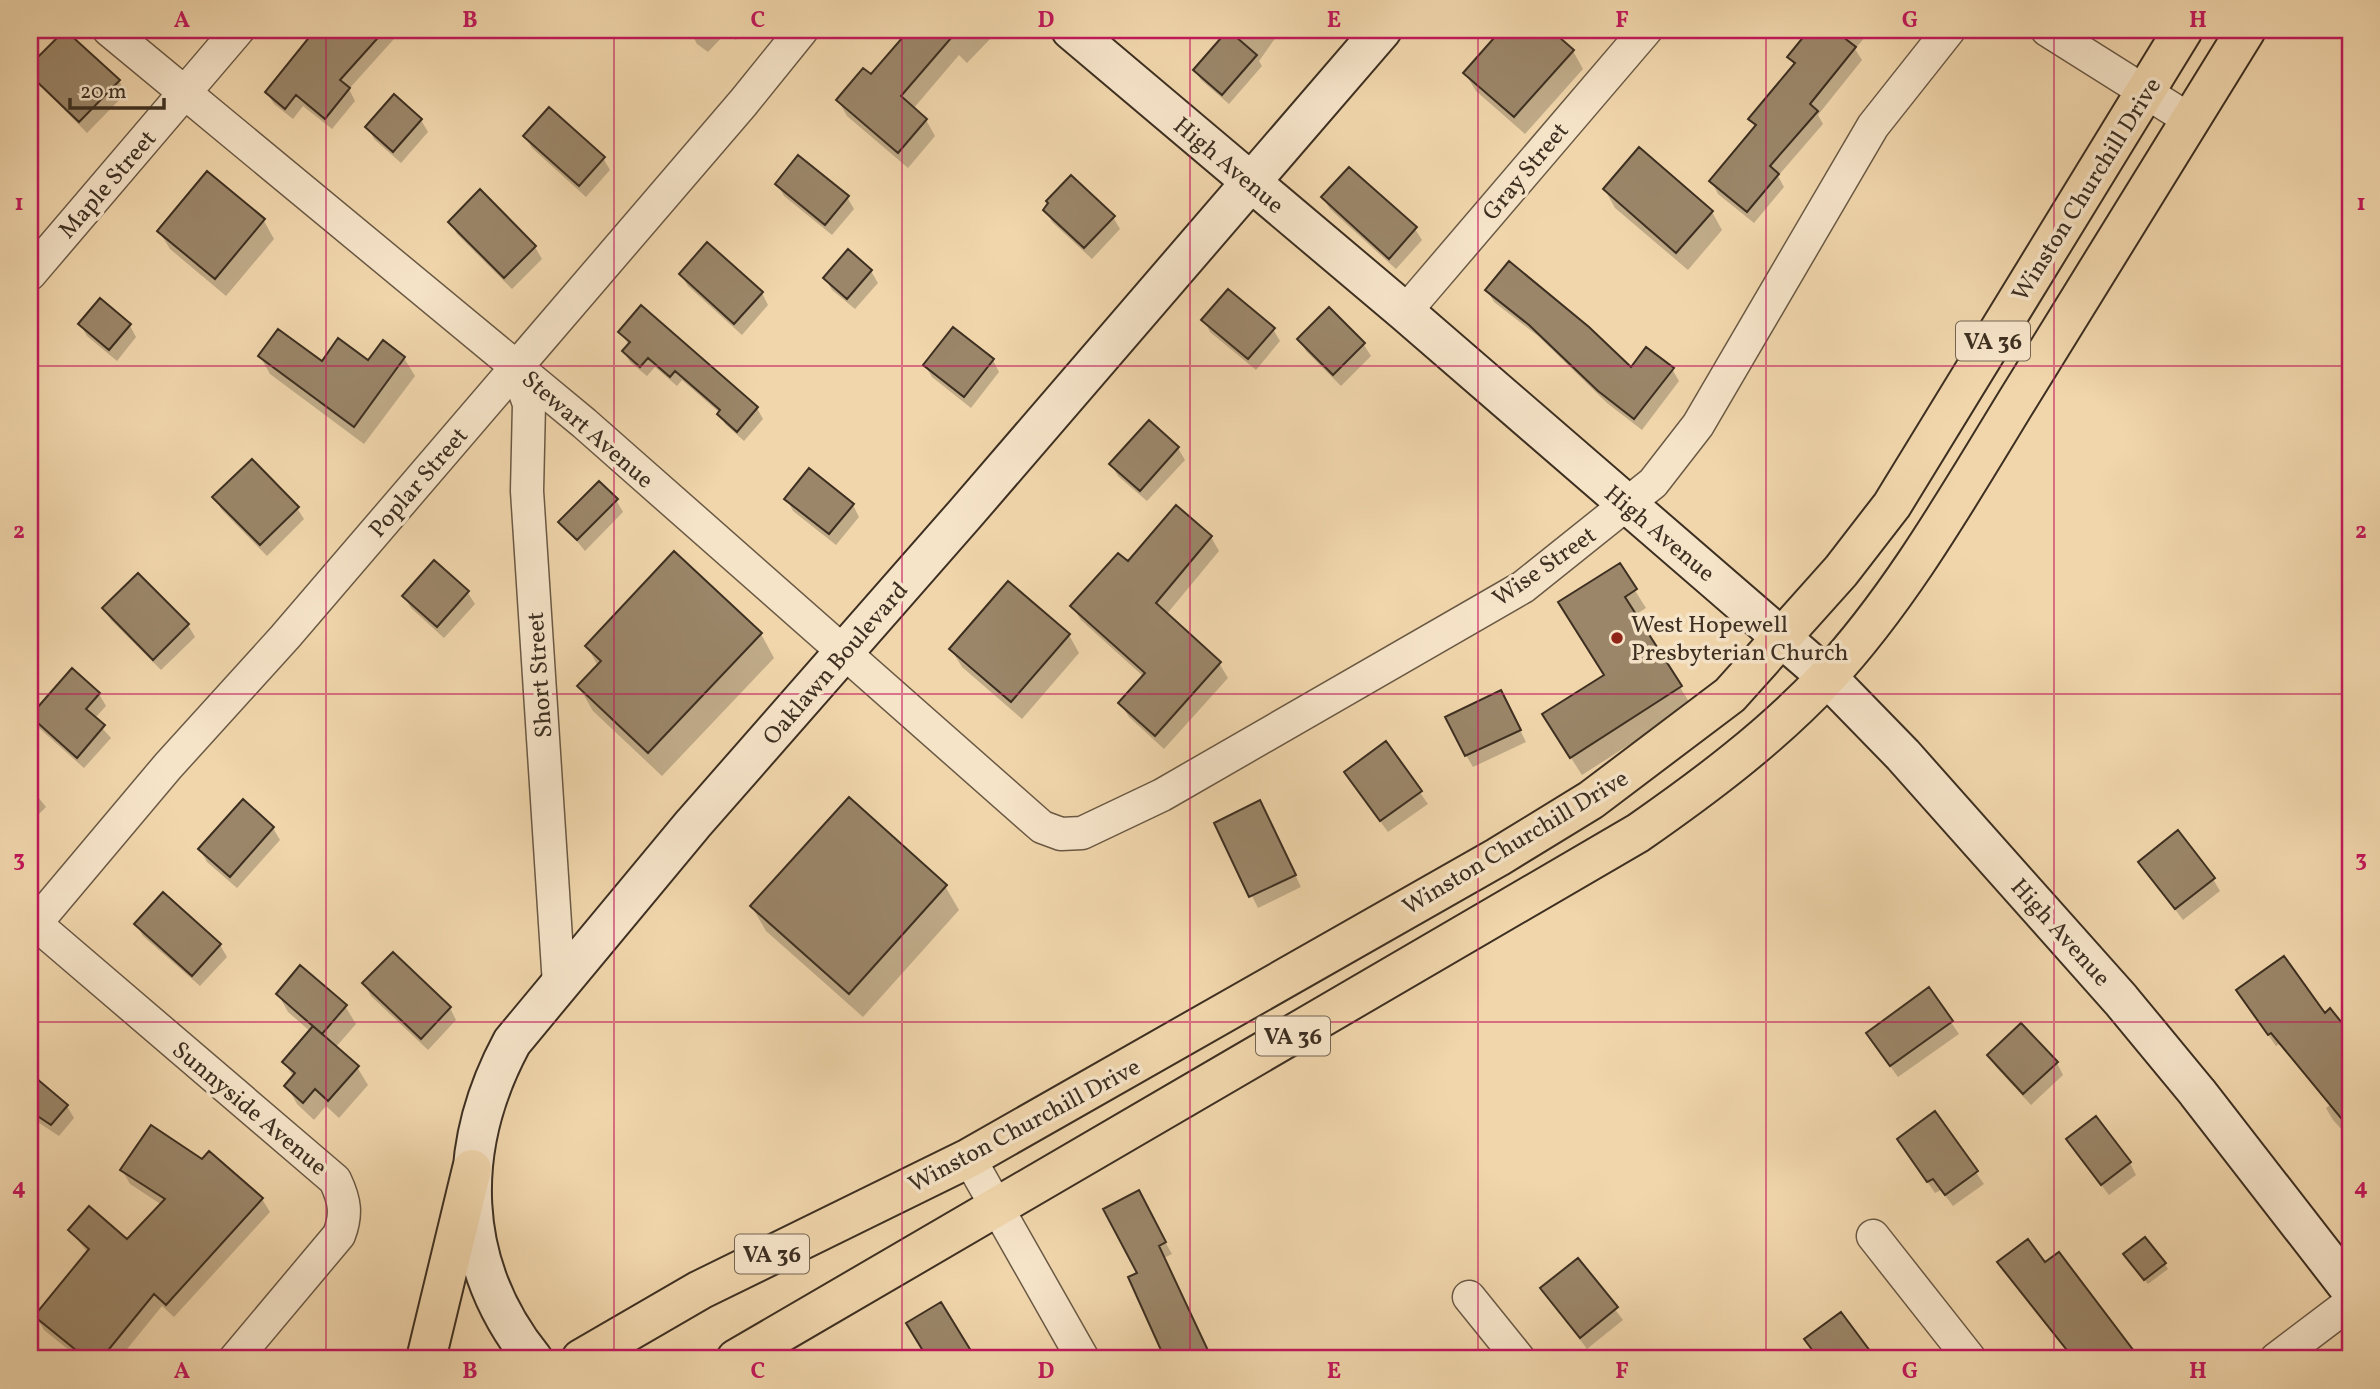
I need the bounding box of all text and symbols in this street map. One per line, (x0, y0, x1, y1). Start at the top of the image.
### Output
text: A (174, 5, 190, 37)
text: B (462, 5, 478, 37)
text: C (751, 5, 765, 37)
text: D (1038, 5, 1055, 37)
text: E (1327, 5, 1341, 37)
text: F (1615, 5, 1629, 37)
text: G (1902, 5, 1918, 37)
text: H (2189, 5, 2207, 37)
scale bar (70, 66, 164, 110)
street label: Winston Churchill Drive (2005, 72, 2171, 309)
text: 20 m (80, 78, 126, 107)
street label: High Avenue (1165, 110, 1290, 223)
street label: Gray Street (1475, 116, 1578, 229)
street label: Maple Street (52, 124, 165, 247)
text: 1 (14, 188, 24, 220)
text: 1 (2356, 188, 2366, 220)
road number: VA 36 (1956, 322, 2030, 360)
street label: Stewart Avenue (513, 364, 660, 497)
street label: Poplar Street (362, 421, 477, 546)
street label: High Avenue (1596, 478, 1721, 591)
text: 2 (13, 516, 25, 548)
text: 2 (2355, 516, 2367, 548)
street label: Wise Street (1486, 519, 1604, 616)
street label: Oaklawn Boulevard (756, 575, 917, 753)
place label: West Hopewell Presbyterian Church (1631, 609, 1848, 671)
street label: Short Street (520, 611, 562, 739)
marker: West Hopewell Presbyterian Church (1609, 630, 1625, 646)
street label: Winston Churchill Drive (1397, 763, 1635, 925)
text: 3 (13, 844, 25, 876)
text: 3 (2355, 844, 2367, 876)
street label: High Avenue (2002, 872, 2117, 995)
road number: VA 36 (1256, 1016, 1330, 1056)
street label: Sunnyside Avenue (164, 1034, 334, 1185)
street label: Winston Churchill Drive (903, 1051, 1147, 1202)
text: 4 (12, 1172, 26, 1204)
text: 4 (2354, 1172, 2368, 1204)
road number: VA 36 (735, 1234, 809, 1274)
text: A (174, 1356, 190, 1388)
text: B (462, 1356, 478, 1388)
text: C (751, 1356, 765, 1388)
text: D (1038, 1356, 1055, 1388)
text: E (1327, 1356, 1341, 1388)
text: F (1615, 1356, 1629, 1388)
text: G (1902, 1356, 1918, 1388)
text: H (2189, 1356, 2207, 1388)

